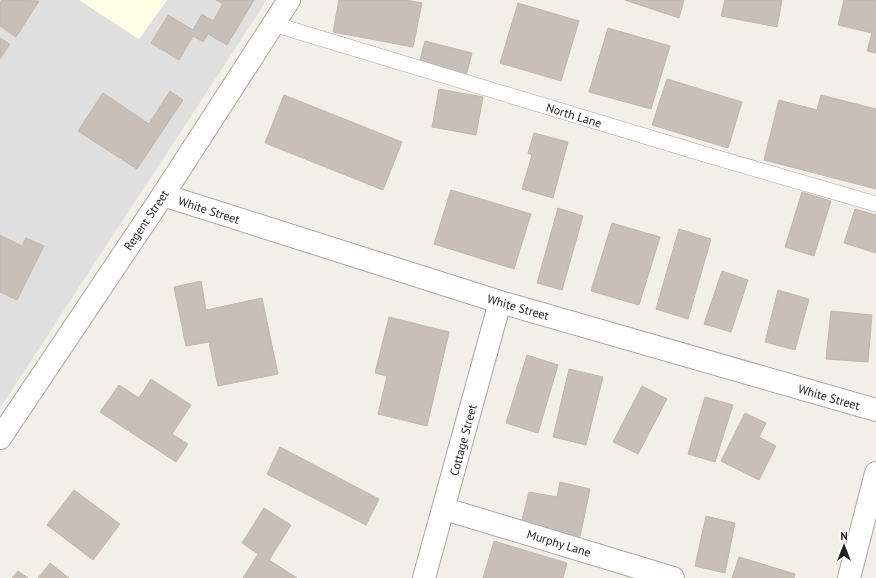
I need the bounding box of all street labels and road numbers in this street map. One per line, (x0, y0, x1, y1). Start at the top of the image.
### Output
street label: North Lane (544, 99, 604, 131)
street label: Regent Street (120, 187, 172, 253)
street label: White Street (176, 193, 242, 227)
street label: White Street (485, 291, 551, 323)
street label: White Street (796, 381, 862, 413)
street label: Cottage Street (446, 403, 480, 477)
street label: Murphy Lane (525, 526, 593, 560)

